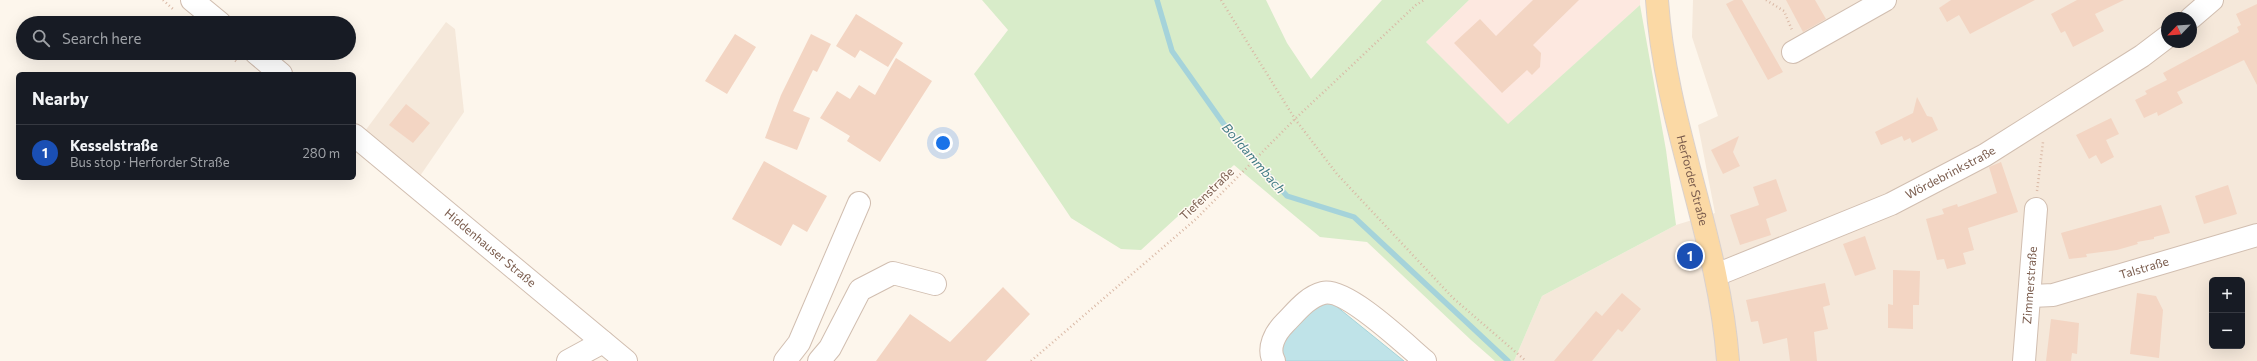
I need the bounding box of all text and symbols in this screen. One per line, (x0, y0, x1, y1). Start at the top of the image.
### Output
north arrow (2161, 12, 2197, 48)
search box (16, 16, 356, 60)
icon: search (30, 27, 52, 49)
text: Search here (62, 29, 141, 47)
text: Nearby (32, 88, 89, 109)
water label: Bolldammbach (1219, 119, 1289, 197)
your location (933, 133, 953, 153)
street label: Herforder Straße (1675, 133, 1712, 227)
text: Kesselstraße (70, 136, 158, 154)
street label: Wördebrinkstraße (1903, 142, 1998, 201)
text: 1 (42, 145, 48, 161)
text: 280 m (303, 145, 340, 161)
text: Bus stop · Herforder Straße (70, 154, 230, 170)
street label: Tiefenstraße (1176, 164, 1236, 222)
street label: Hiddenhauser Straße (442, 205, 539, 289)
pin: 1 (1677, 241, 1703, 271)
street label: Zimmerstraße (2019, 246, 2039, 325)
street label: Talstraße (2117, 253, 2170, 281)
map controls (2209, 277, 2245, 349)
button: + (2209, 277, 2245, 313)
button: − (2209, 313, 2245, 349)

